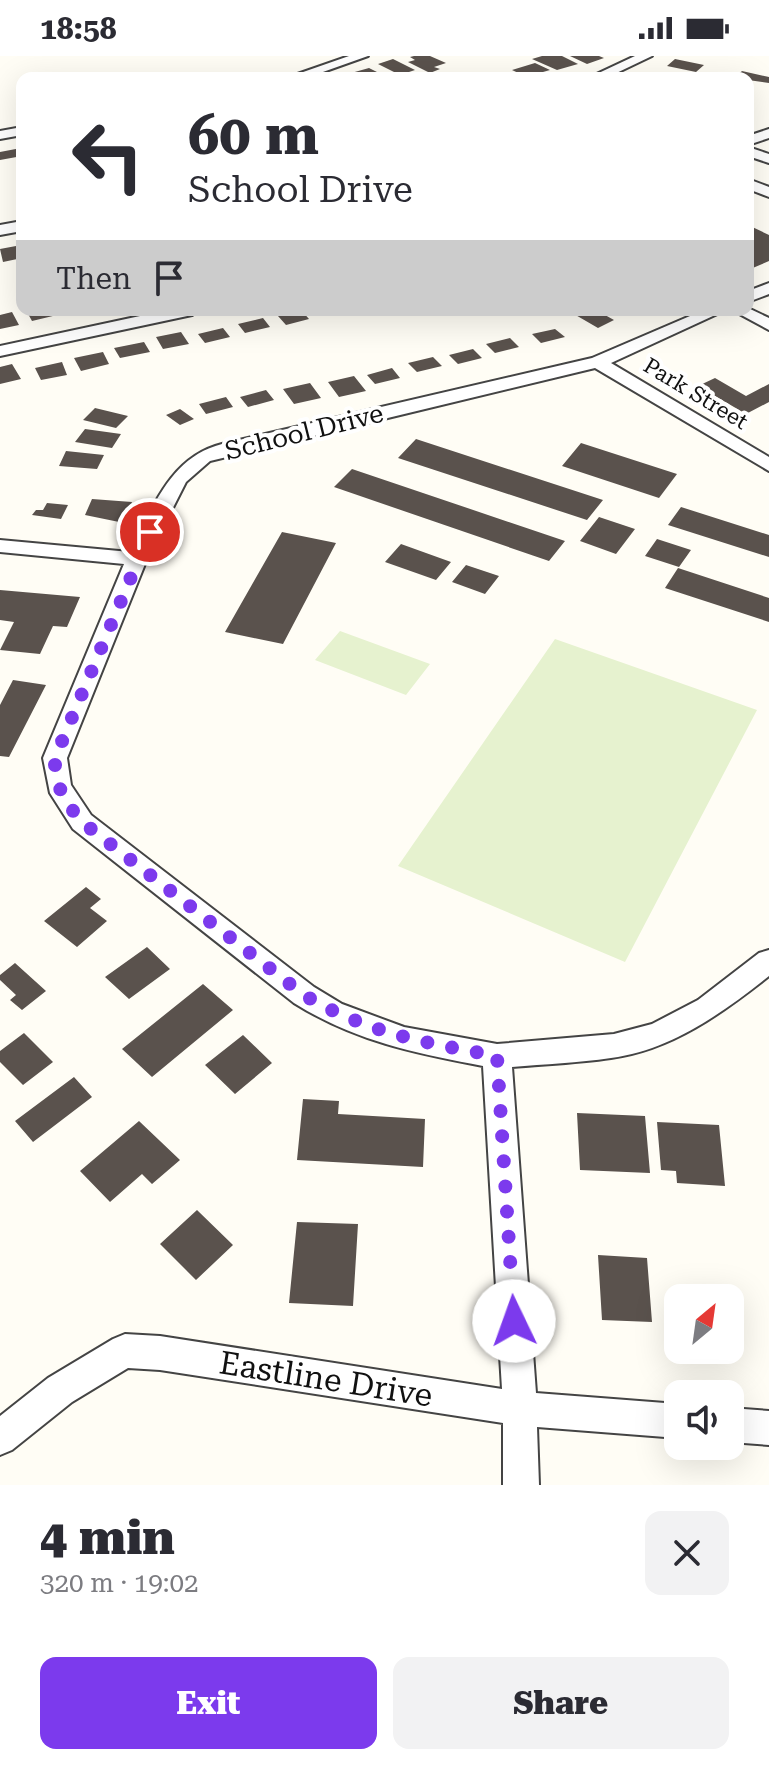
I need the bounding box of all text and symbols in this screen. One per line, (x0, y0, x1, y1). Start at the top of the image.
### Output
text: 18:58 (40, 11, 117, 46)
text: 60 m (188, 102, 319, 168)
icon: left (56, 104, 160, 208)
text: School Drive (188, 169, 413, 211)
icon: arrive (147, 256, 191, 300)
text: Then (56, 261, 131, 296)
street label: Park Street (639, 353, 752, 434)
street label: School Drive (222, 398, 386, 466)
pin (116, 498, 184, 566)
icon: arrive (128, 510, 172, 554)
position arrow (472, 1279, 556, 1363)
north arrow (664, 1284, 744, 1364)
map controls (664, 1284, 744, 1460)
street label: Eastline Drive (217, 1343, 435, 1415)
button: sound (664, 1380, 744, 1460)
text: 4 min (40, 1510, 175, 1566)
button: close (645, 1511, 729, 1595)
text: 320 m · 19:02 (40, 1568, 199, 1598)
button: Exit (40, 1657, 377, 1749)
button: Share (393, 1657, 729, 1749)

